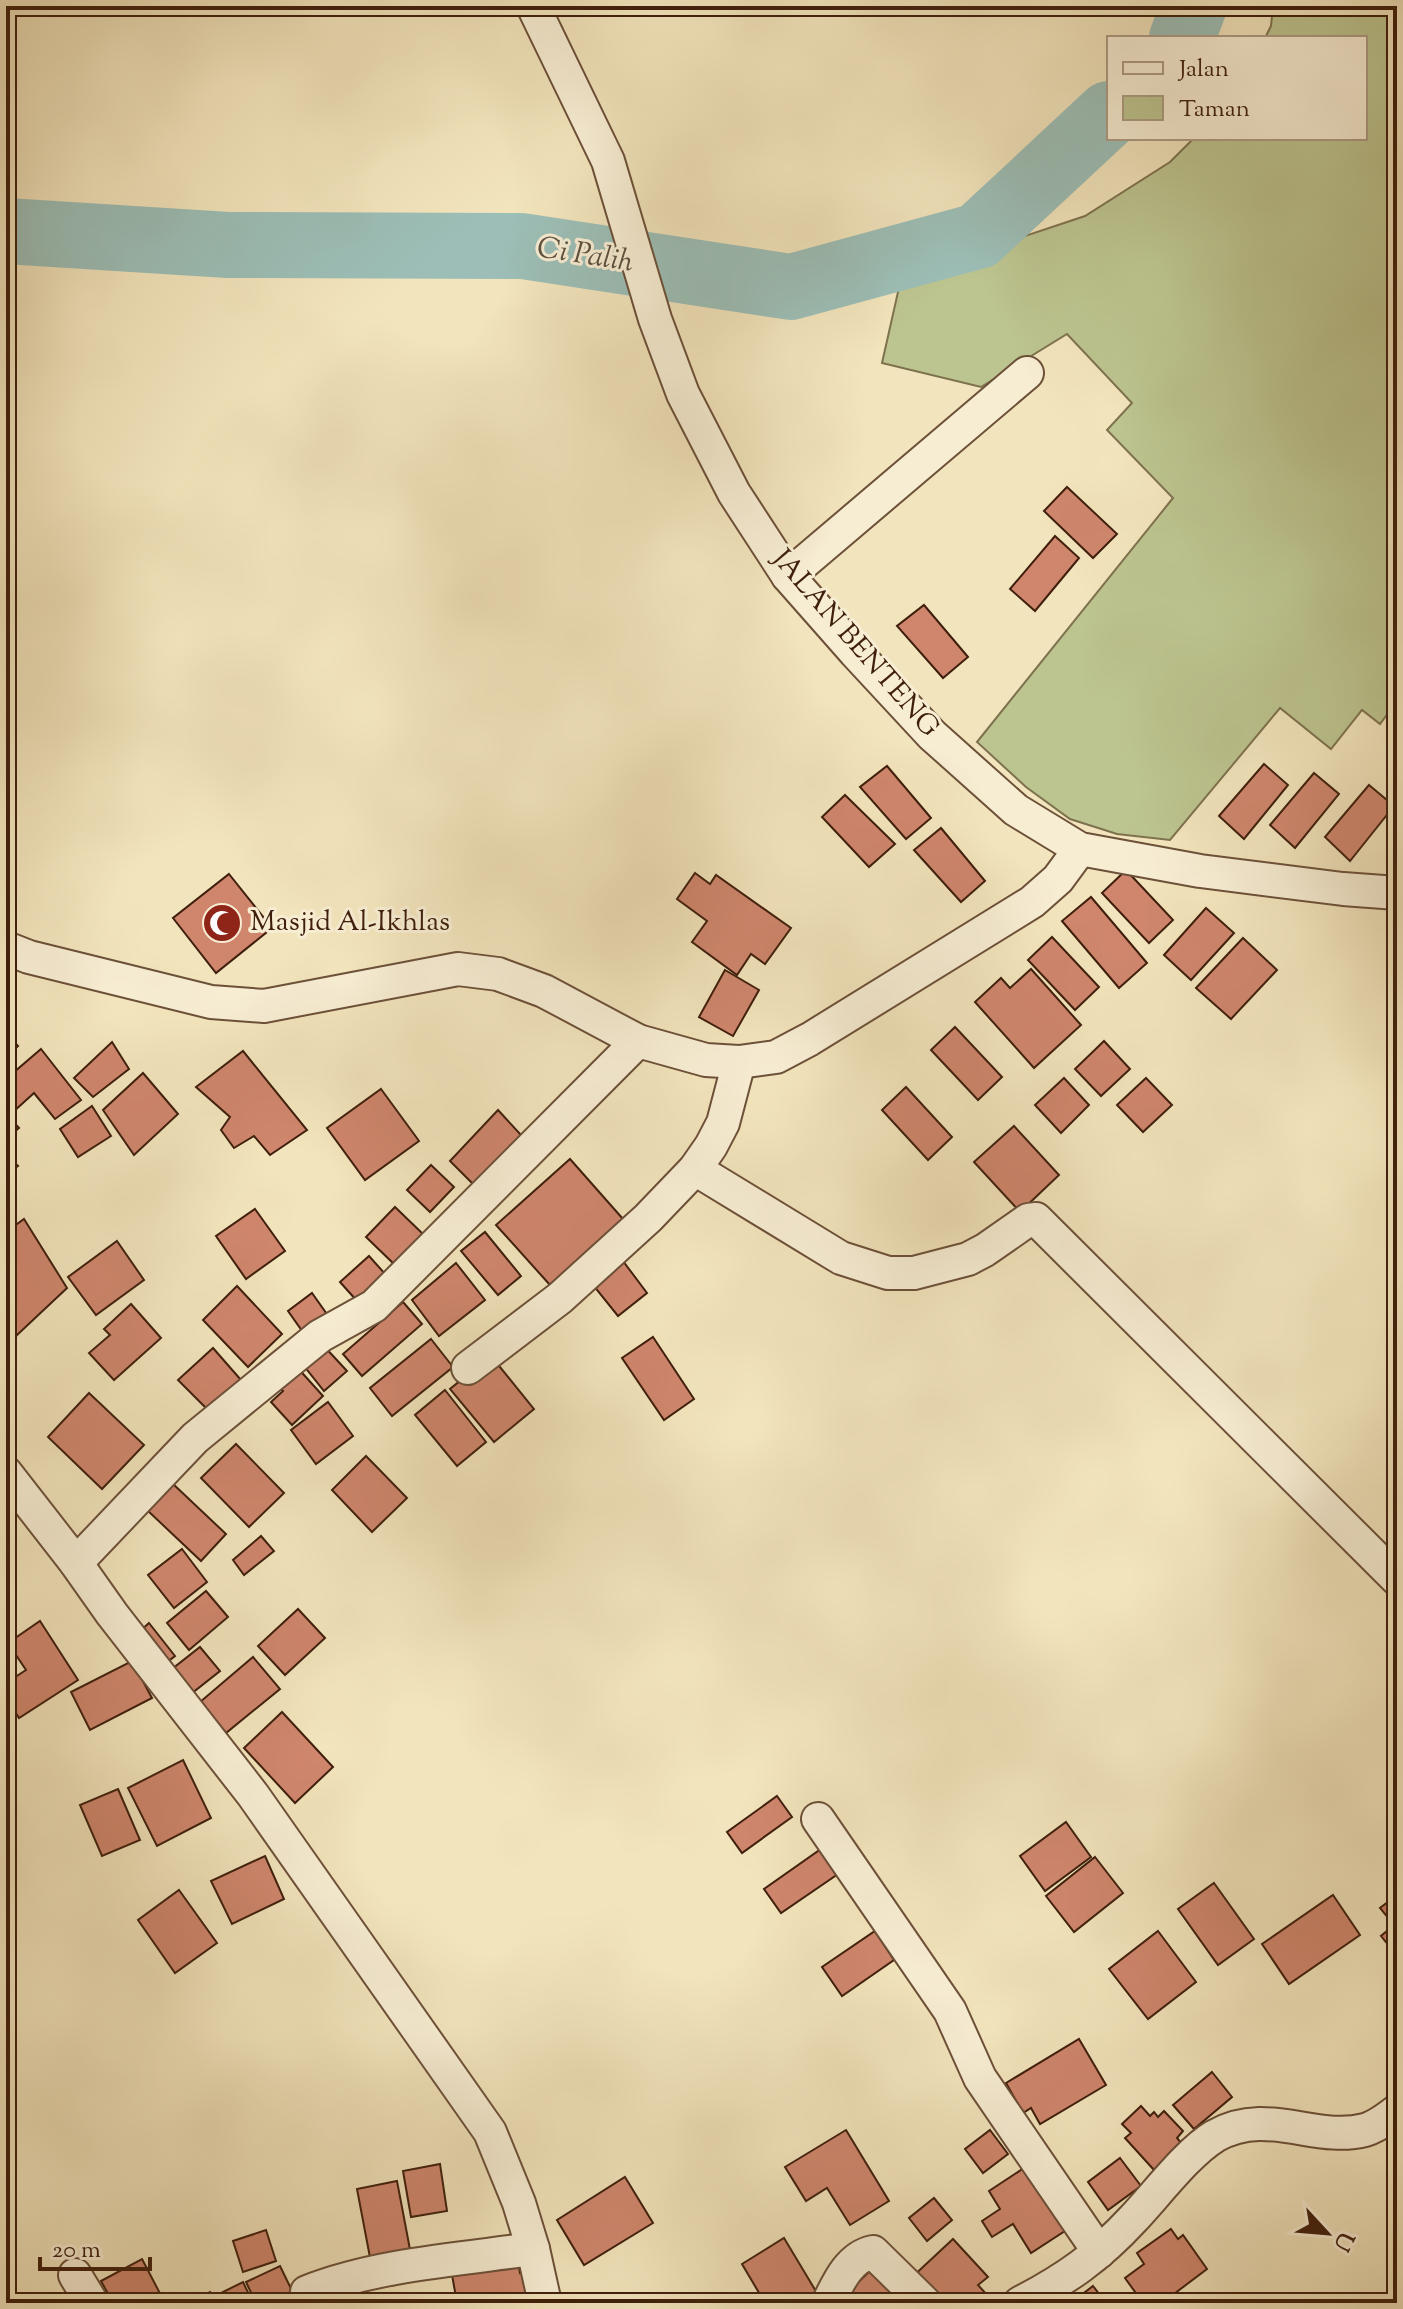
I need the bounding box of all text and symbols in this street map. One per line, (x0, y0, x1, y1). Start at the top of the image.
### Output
legend (1107, 36, 1367, 140)
text: Jalan (1177, 53, 1229, 87)
text: Taman (1179, 93, 1250, 127)
water label: Ci Palih (534, 227, 637, 285)
street label: JALAN BENTENG (761, 540, 948, 747)
mosque icon: Masjid Al-Ikhlas (201, 902, 243, 944)
place label: Masjid Al-Ikhlas (250, 903, 450, 943)
north arrow (1287, 2193, 1367, 2273)
scale bar (40, 2221, 150, 2271)
text: U (1324, 2225, 1361, 2256)
text: 20 m (52, 2234, 101, 2268)

